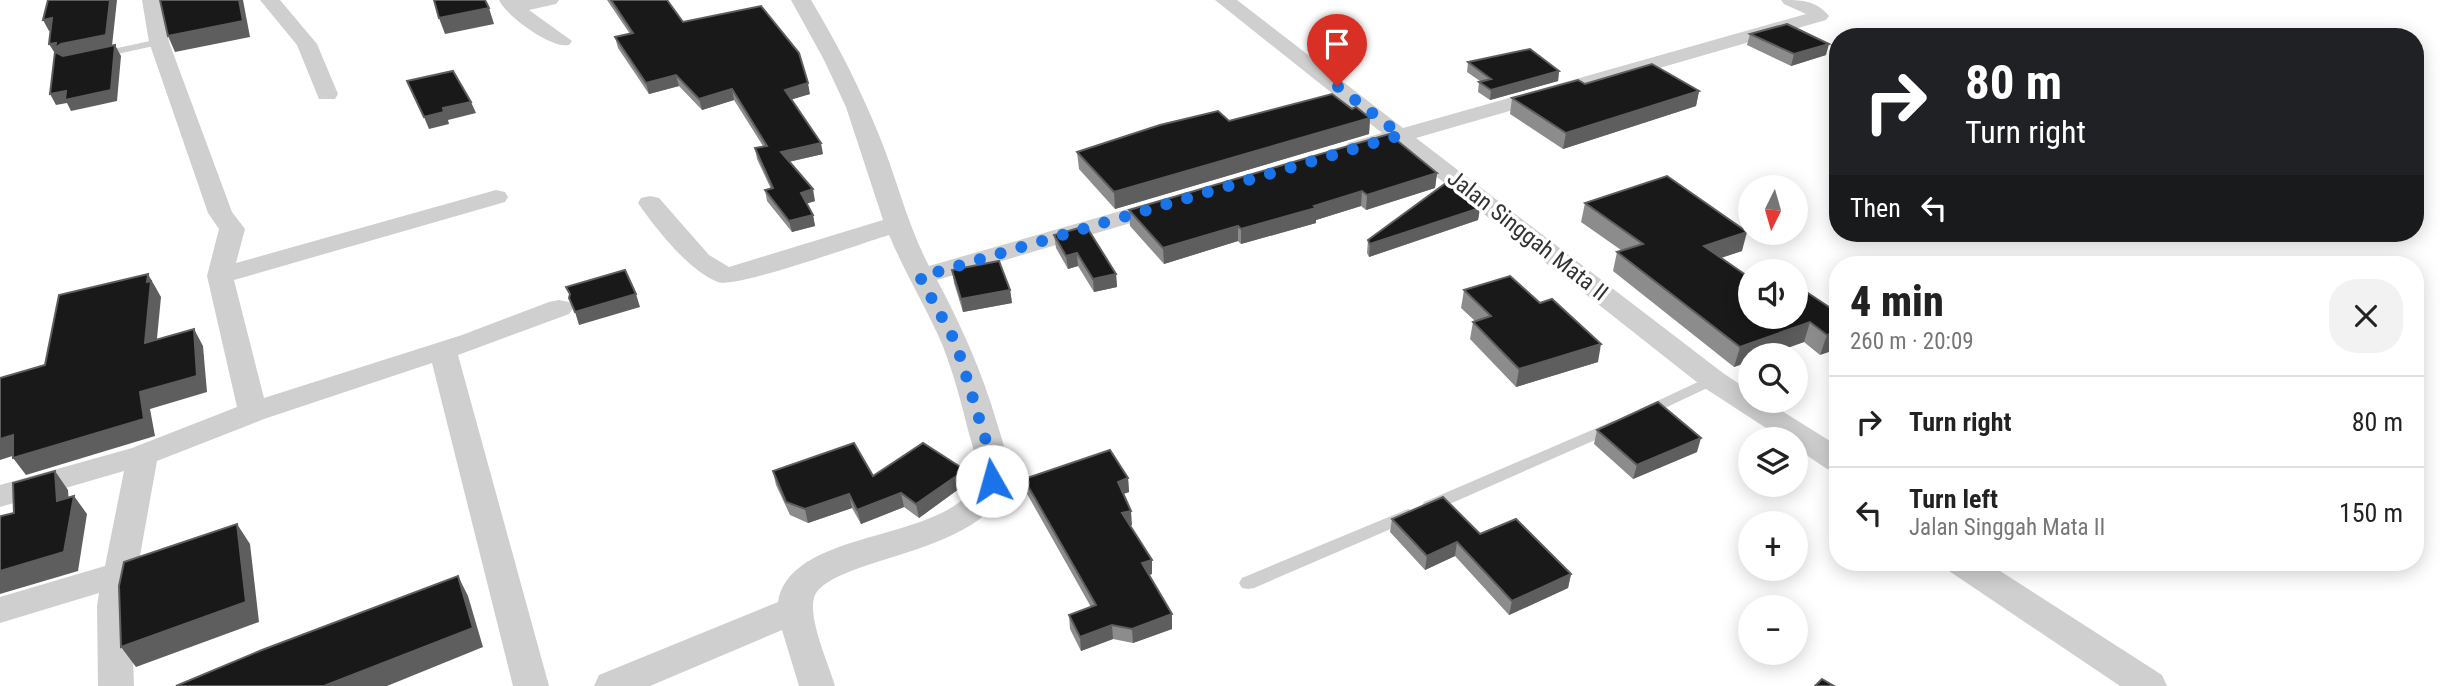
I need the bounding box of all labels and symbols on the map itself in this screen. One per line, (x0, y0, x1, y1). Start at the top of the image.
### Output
pin (1307, 14, 1367, 86)
street label: Jalan Singgah Mata II (1442, 164, 1613, 306)
north arrow (1738, 175, 1808, 245)
position arrow (955, 444, 1029, 518)

